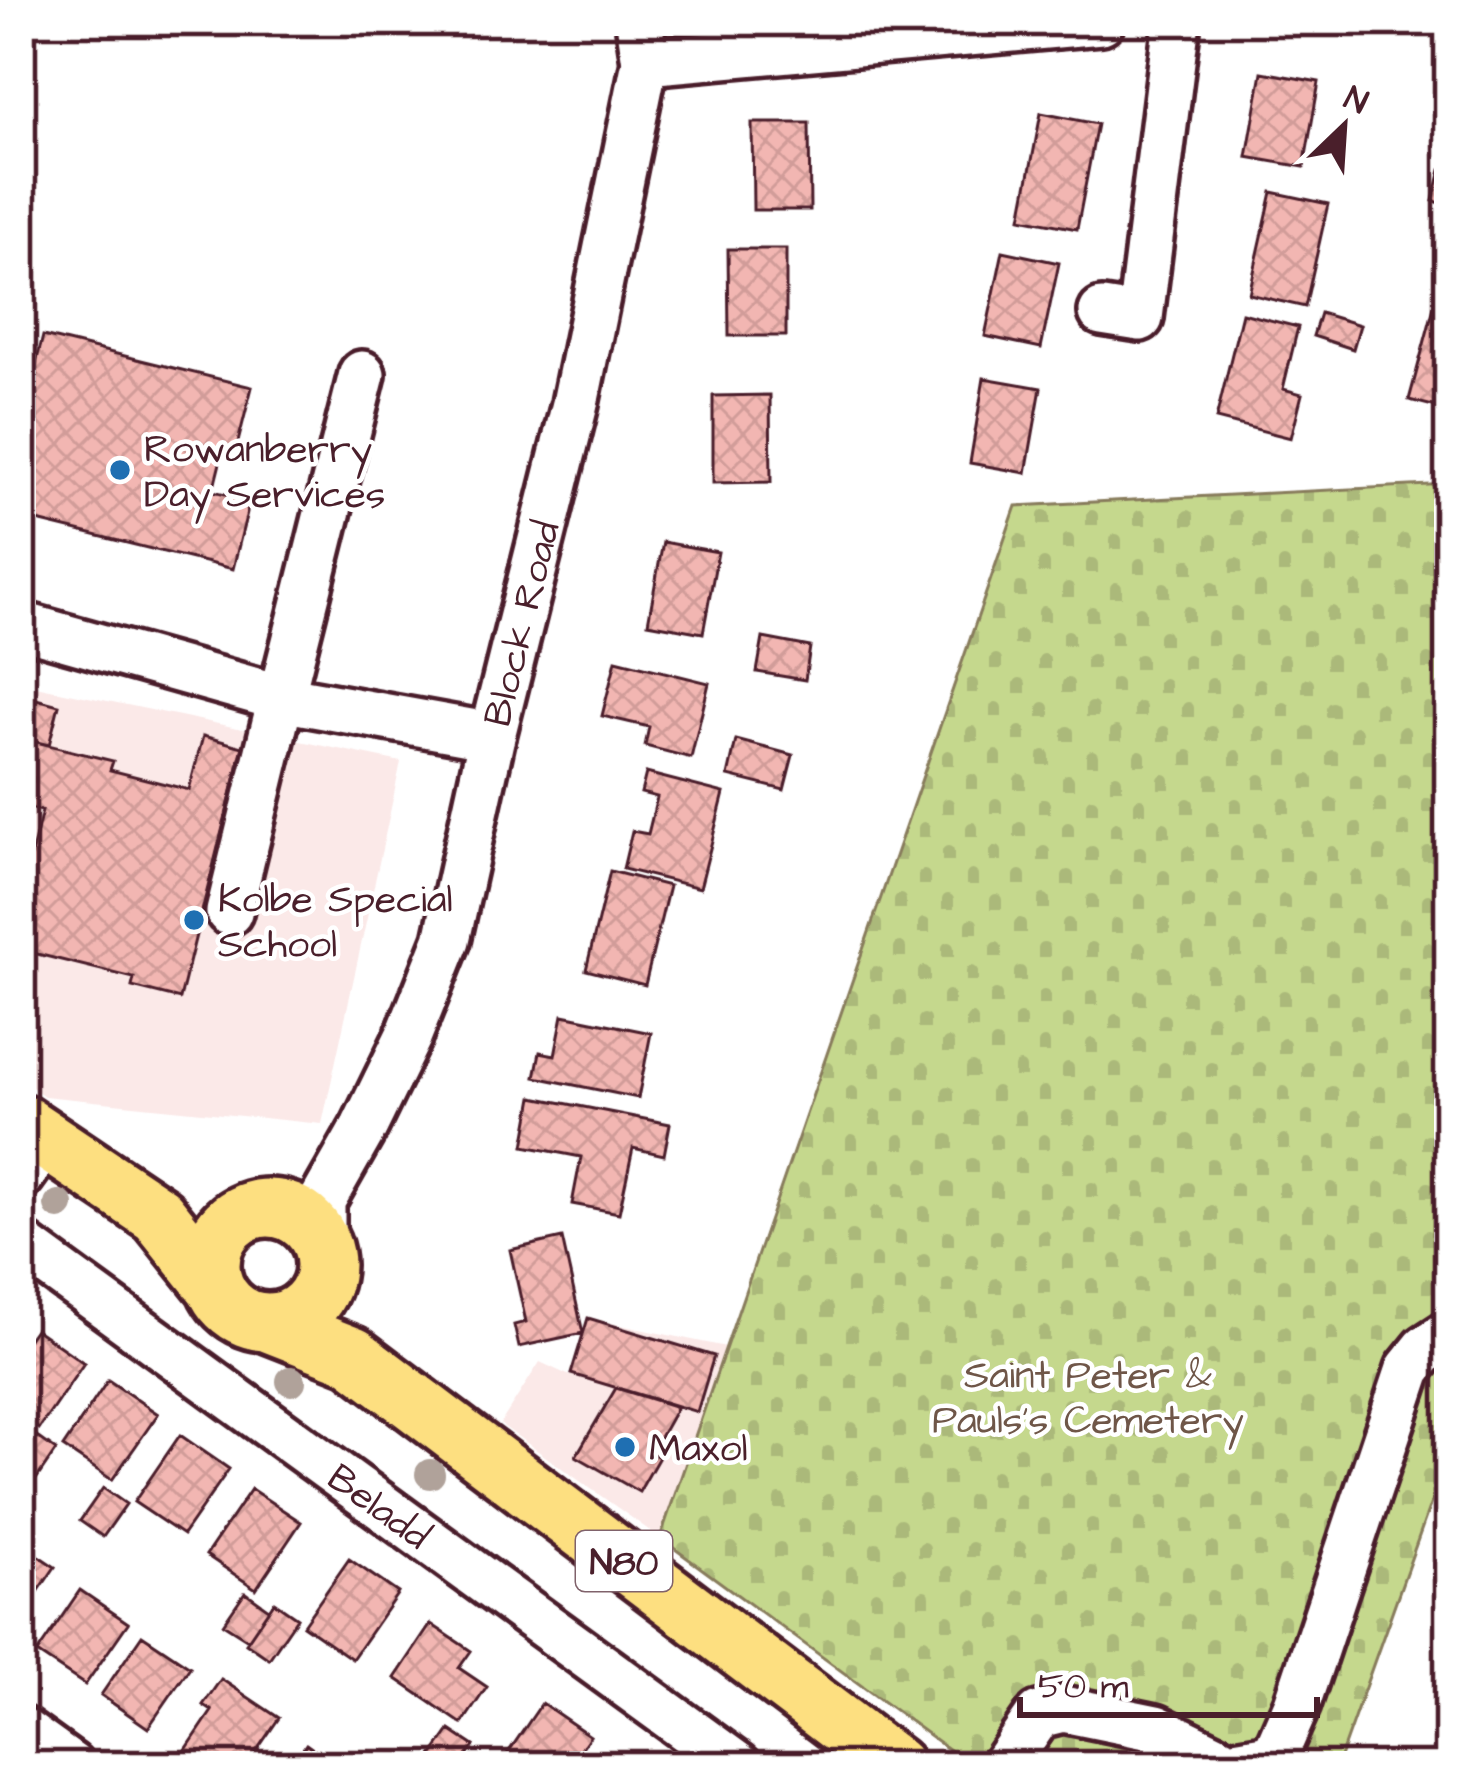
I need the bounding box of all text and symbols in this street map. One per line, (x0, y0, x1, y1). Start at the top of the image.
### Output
north arrow (1284, 66, 1404, 186)
text: N (1337, 75, 1375, 126)
place label: Rowanberry Day Services (144, 424, 385, 524)
marker: Rowanberry Day Services (107, 457, 133, 483)
street label: Block Road (471, 516, 575, 732)
place label: Kolbe Special School (218, 874, 453, 973)
marker: Kolbe Special School (181, 907, 207, 933)
park label: Saint Peter & Pauls's Cemetery (932, 1350, 1244, 1450)
place label: Maxol (649, 1423, 748, 1477)
marker: Maxol (612, 1434, 638, 1460)
street label: Beladd (316, 1452, 440, 1563)
road number: N80 (576, 1531, 672, 1591)
scale bar (1020, 1643, 1317, 1717)
text: 50 m (1038, 1661, 1129, 1712)

